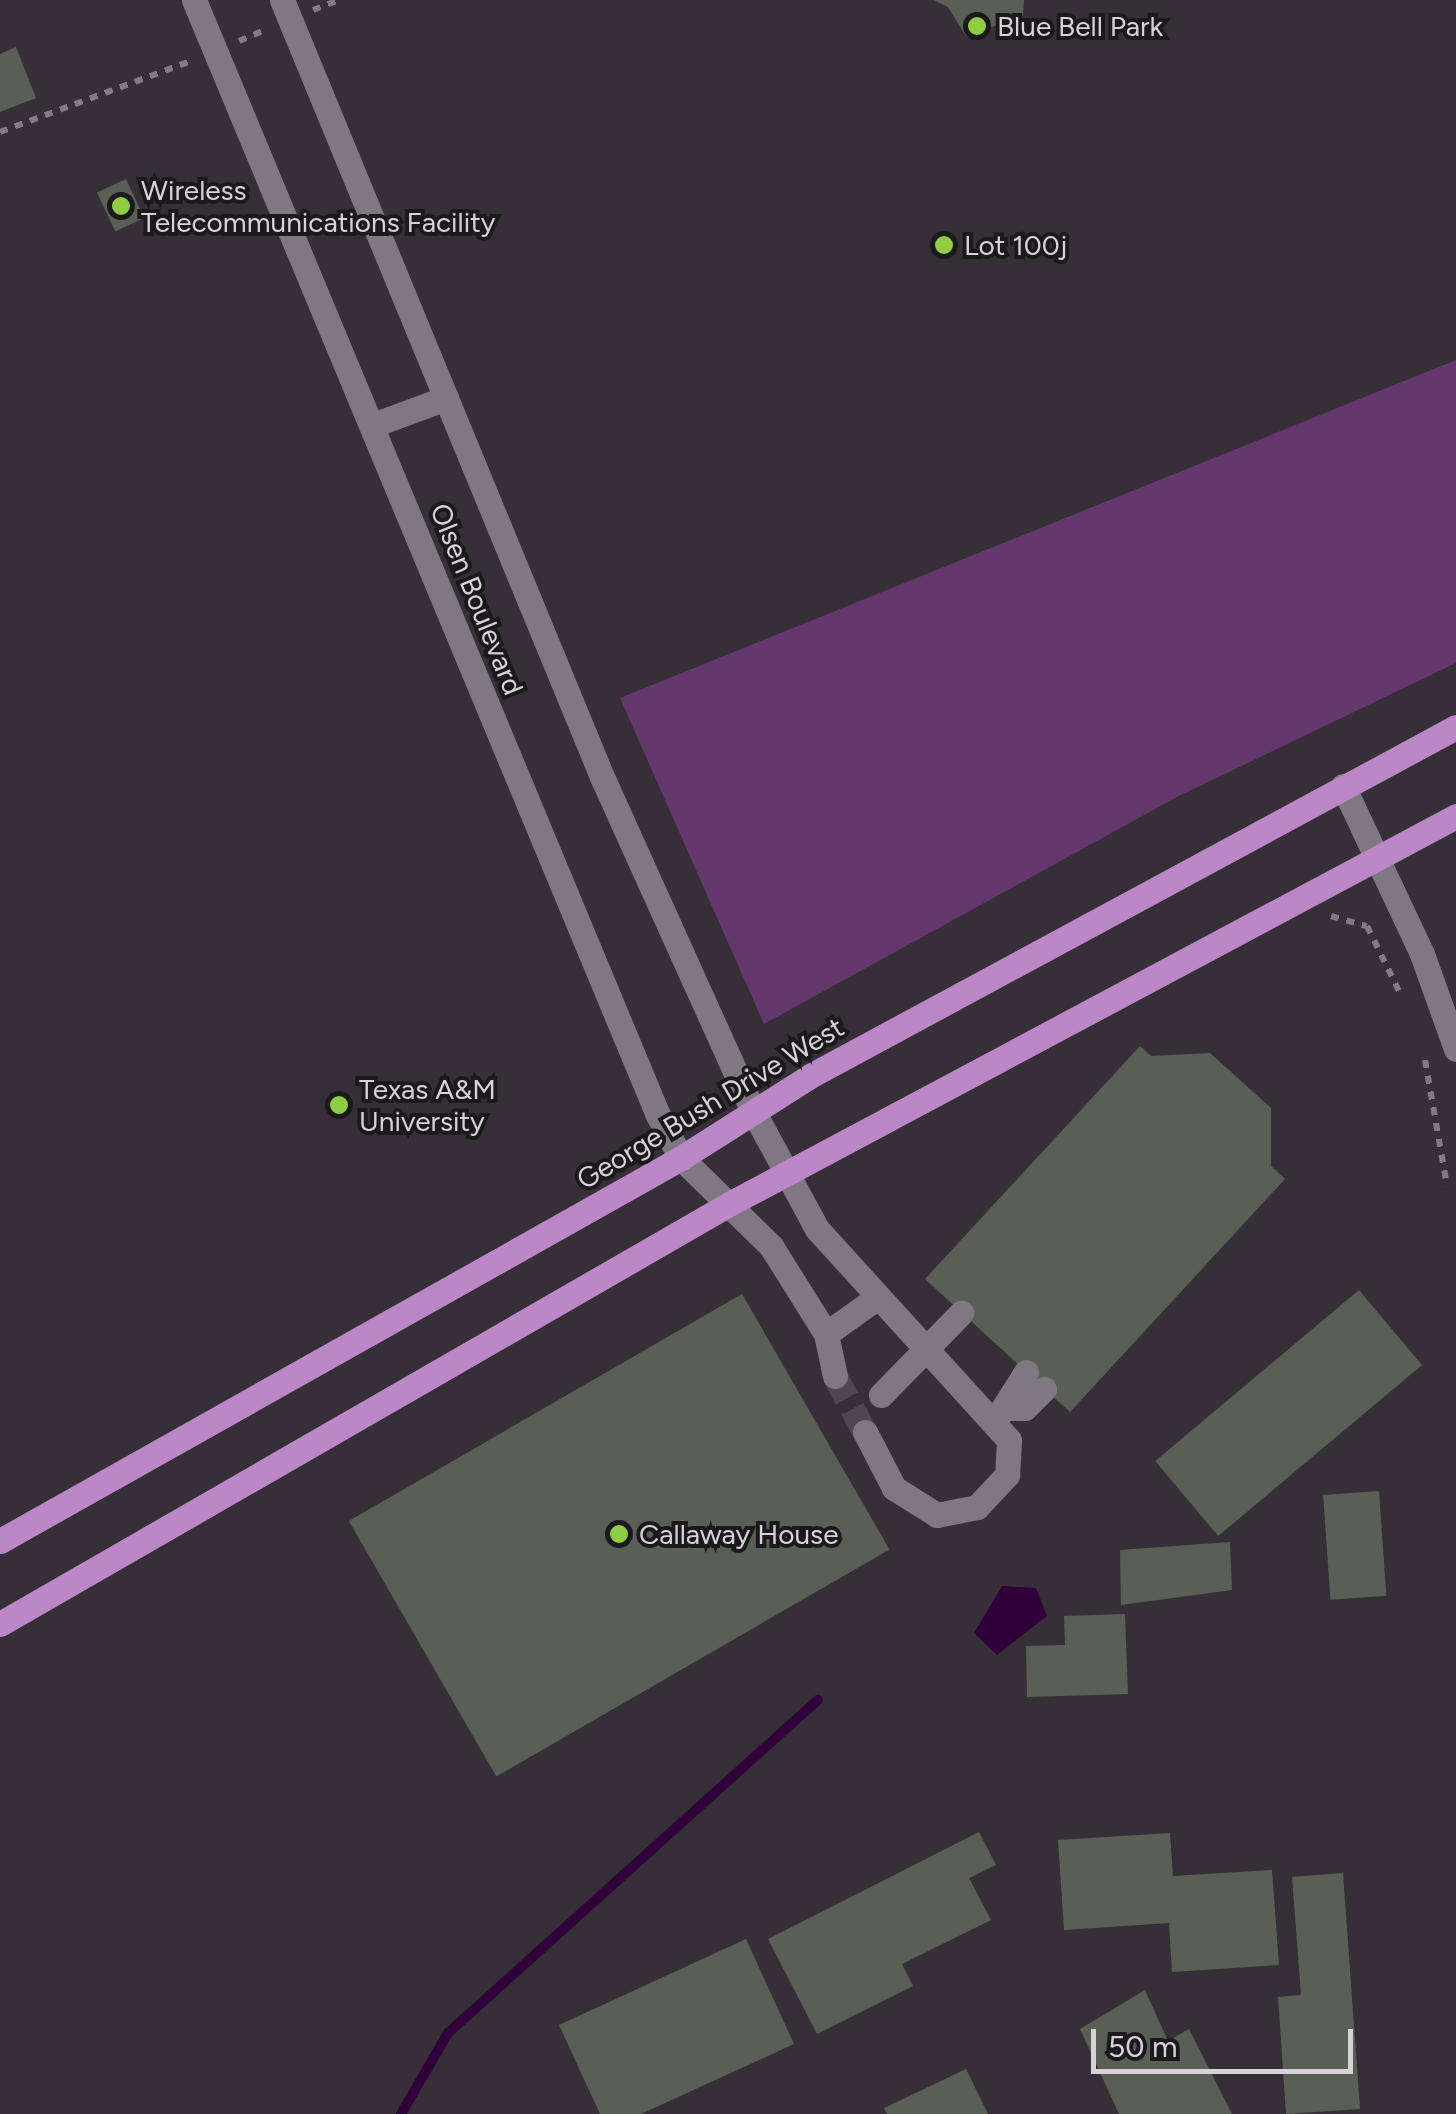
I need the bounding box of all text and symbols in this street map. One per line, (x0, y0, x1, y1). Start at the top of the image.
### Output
place label: Blue Bell Park (997, 9, 1163, 43)
marker: Blue Bell Park (966, 15, 988, 37)
place label: Wireless Telecommunications Facility (141, 173, 496, 239)
marker: Wireless Telecommunications Facility (110, 195, 132, 217)
place label: Lot 100j (964, 228, 1067, 262)
marker: Lot 100j (933, 234, 955, 256)
street label: Olsen Boulevard (423, 499, 531, 699)
street label: George Bush Drive West (570, 1010, 850, 1196)
place label: Texas A&M University (359, 1072, 496, 1138)
marker: Texas A&M University (328, 1094, 350, 1116)
place label: Callaway House (639, 1517, 838, 1551)
marker: Callaway House (608, 1523, 630, 1545)
scale bar (1096, 2009, 1358, 2071)
text: 50 m (1108, 2028, 1177, 2065)

